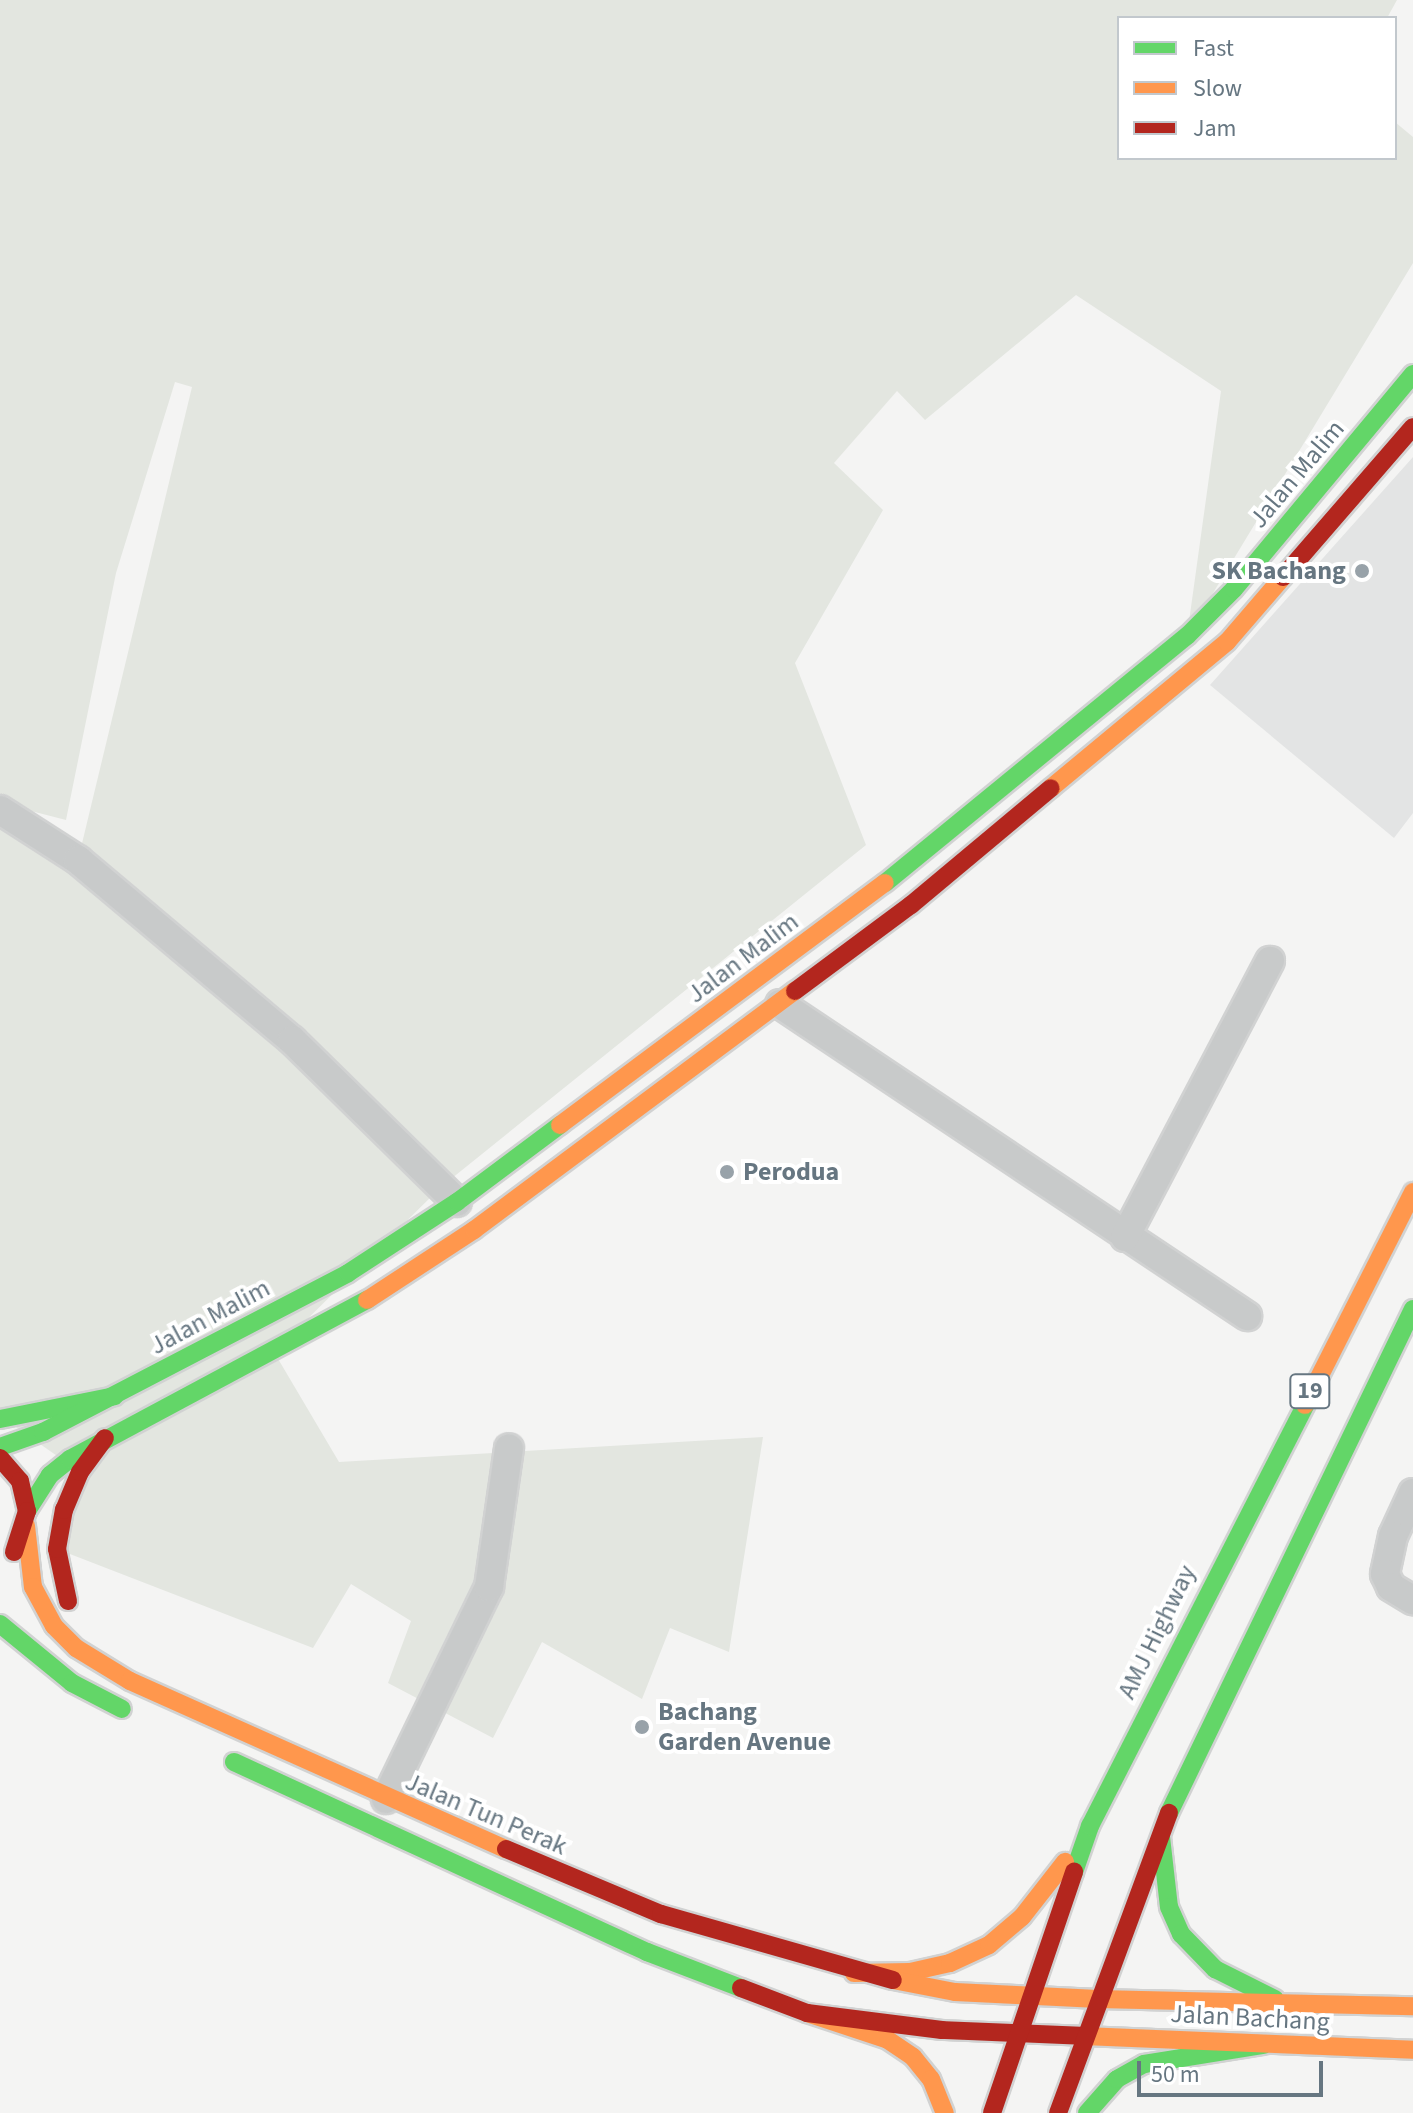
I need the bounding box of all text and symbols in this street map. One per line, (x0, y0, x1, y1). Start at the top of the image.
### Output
legend (1117, 16, 1397, 160)
text: Fast (1193, 31, 1234, 66)
text: Slow (1193, 71, 1242, 106)
text: Jam (1193, 111, 1237, 146)
street label: Jalan Malim (1243, 414, 1351, 534)
place label: SK Bachang (1211, 555, 1346, 587)
marker: SK Bachang (1353, 562, 1371, 580)
street label: Jalan Malim (681, 906, 805, 1010)
place label: Perodua (743, 1156, 839, 1188)
marker: Perodua (718, 1163, 736, 1181)
street label: Jalan Malim (145, 1272, 275, 1362)
road number: 19 (1288, 1371, 1332, 1411)
street label: AMJ Highway (1111, 1560, 1203, 1704)
place label: Bachang Garden Avenue (658, 1696, 831, 1758)
marker: Bachang Garden Avenue (633, 1718, 651, 1736)
street label: Jalan Tun Perak (401, 1766, 571, 1862)
street label: Jalan Bachang (1170, 1998, 1330, 2038)
scale bar (1141, 2045, 1327, 2095)
text: 50 m (1151, 2057, 1200, 2092)

